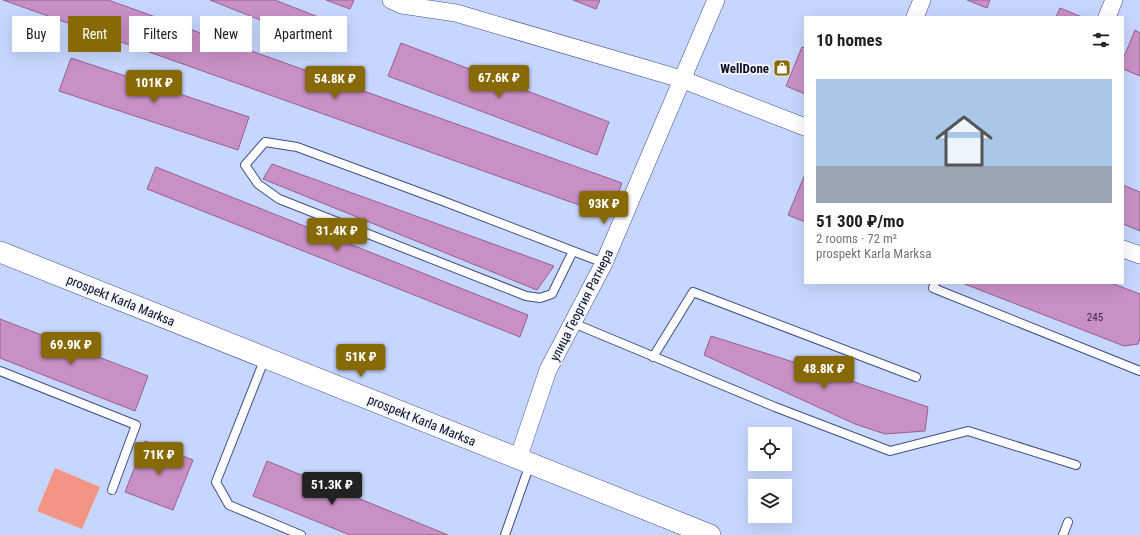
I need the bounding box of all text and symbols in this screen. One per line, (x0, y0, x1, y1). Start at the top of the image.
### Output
chip: Buy (12, 16, 60, 52)
chip: Rent (68, 16, 121, 52)
chip: Filters (129, 16, 192, 52)
chip: New (200, 16, 252, 52)
chip: Apartment (260, 16, 347, 52)
icon: filters (1090, 29, 1112, 51)
text: 10 homes (816, 30, 882, 50)
shop icon: WellDone (772, 58, 792, 78)
place label: WellDone (720, 61, 769, 76)
pin: 67.6K ₽ (462, 65, 536, 99)
pin: 54.8K ₽ (298, 66, 372, 100)
pin: 101K ₽ (121, 70, 187, 104)
text: 67.6K ₽ (478, 70, 520, 85)
text: 54.8K ₽ (314, 71, 356, 86)
text: 101K ₽ (135, 75, 173, 90)
icon: home (928, 105, 1000, 177)
pin: 93K ₽ (576, 191, 632, 225)
text: 93K ₽ (588, 196, 620, 211)
text: 51 300 ₽/mo (816, 211, 904, 231)
pin: 31.4K ₽ (300, 218, 374, 252)
text: 31.4K ₽ (316, 223, 358, 238)
text: 2 rooms · 72 m² (816, 231, 897, 246)
text: prospekt Karla Marksa (816, 246, 931, 261)
street label: улица Георгия Ратнера (547, 247, 616, 364)
street label: prospekt Karla Marksa (65, 272, 177, 329)
house number: 245 (1087, 311, 1103, 324)
pin: 69.9K ₽ (34, 332, 108, 366)
text: 69.9K ₽ (50, 337, 92, 352)
pin: 51K ₽ (333, 344, 389, 378)
text: 51K ₽ (345, 349, 377, 364)
pin: 48.8K ₽ (787, 356, 861, 390)
text: 48.8K ₽ (803, 361, 845, 376)
street label: prospekt Karla Marksa (366, 392, 478, 449)
map controls (748, 427, 792, 523)
button: locate (748, 427, 792, 471)
pin: 71K ₽ (131, 442, 187, 476)
text: 71K ₽ (143, 447, 175, 462)
pin: 51.3K ₽ (295, 472, 369, 506)
text: 51.3K ₽ (311, 477, 353, 492)
button: layers (748, 479, 792, 523)

